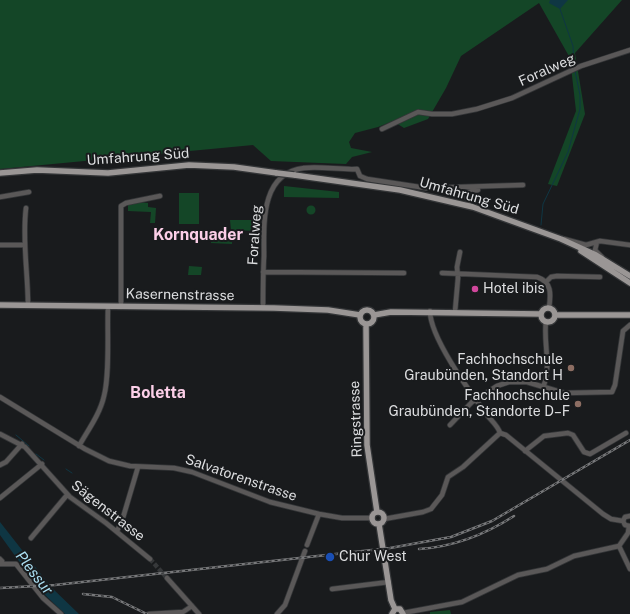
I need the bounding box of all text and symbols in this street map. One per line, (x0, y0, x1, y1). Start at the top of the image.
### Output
street label: Foralweg (516, 50, 578, 90)
street label: Umfahrung Süd (86, 145, 190, 169)
street label: Umfahrung Süd (417, 174, 521, 218)
street label: Foralweg (245, 204, 265, 266)
district label: Kornquader (153, 225, 243, 245)
place label: Hotel ibis (483, 281, 545, 297)
marker: Hotel ibis (470, 284, 480, 294)
street label: Kasernenstrasse (125, 286, 235, 304)
place label: Fachhochschule Graubünden, Standort H (404, 352, 563, 384)
marker: Fachhochschule Graubünden, Standort H (566, 363, 576, 373)
street label: Ringstrasse (346, 380, 366, 458)
district label: Boletta (130, 383, 186, 403)
place label: Fachhochschule Graubünden, Standorte D–F (389, 388, 570, 420)
marker: Fachhochschule Graubünden, Standorte D–F (573, 399, 583, 409)
street label: Salvatorenstrasse (183, 451, 299, 505)
street label: Sägenstrasse (68, 477, 148, 545)
water label: Plessur (11, 548, 57, 598)
place label: Chur West (339, 549, 407, 565)
marker: Chur West (324, 551, 336, 563)

